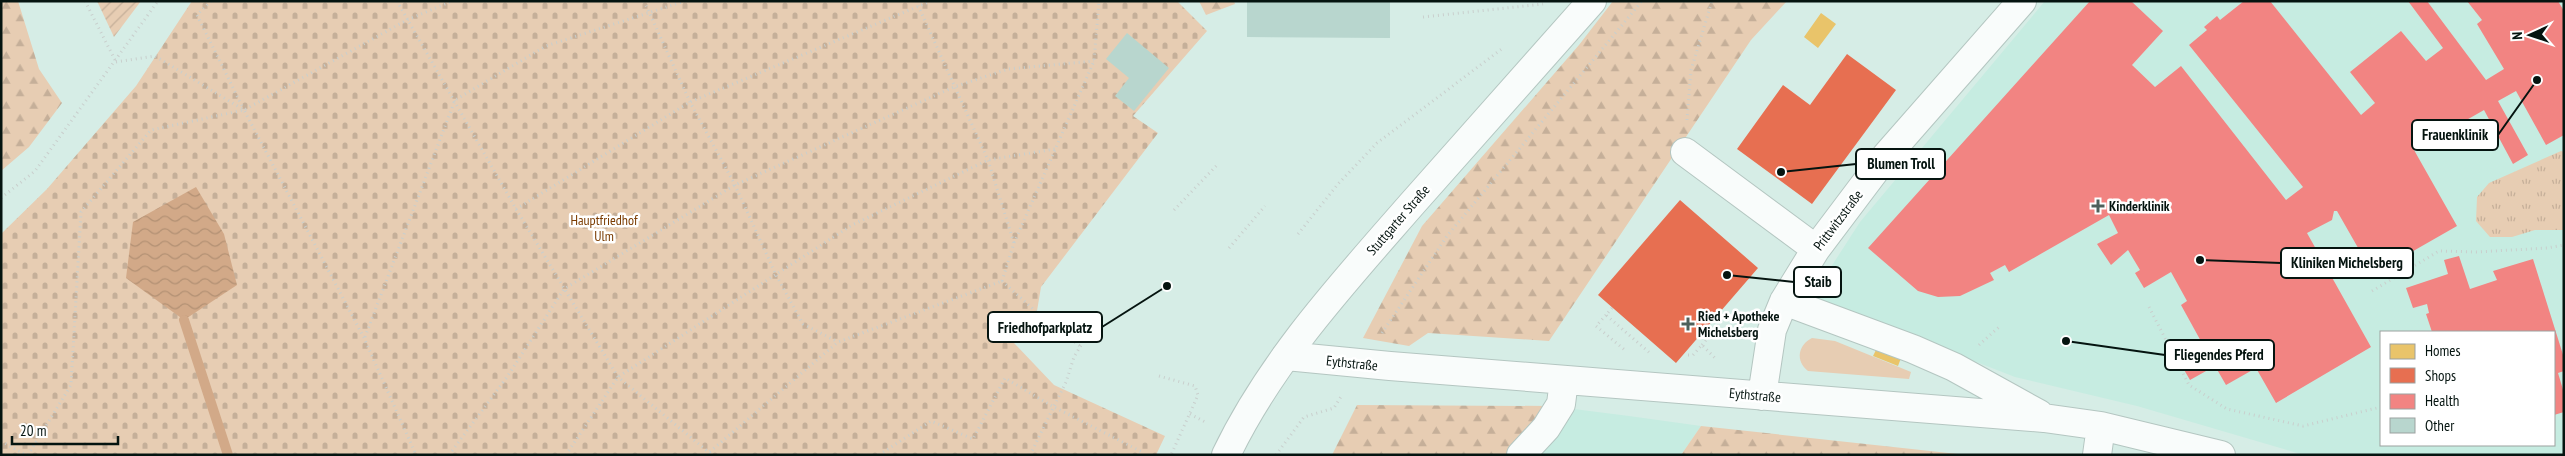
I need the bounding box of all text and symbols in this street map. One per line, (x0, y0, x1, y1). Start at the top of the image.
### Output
north arrow (2505, 10, 2555, 60)
text: N (2508, 31, 2526, 40)
callout: Frauenklinik (2412, 120, 2498, 150)
text: Frauenklinik (2422, 125, 2489, 144)
callout: Blumen Troll (1856, 149, 1945, 179)
text: Blumen Troll (1867, 154, 1935, 173)
street label: Stuttgarter Straße (1362, 181, 1434, 259)
street label: Prittwitzstraße (1809, 186, 1867, 254)
place label: Kinderklinik (2109, 197, 2170, 215)
marker: Kinderklinik (2091, 199, 2105, 213)
park label: Hauptfriedhof Ulm (570, 211, 638, 245)
callout: Kliniken Michelsberg (2281, 248, 2413, 278)
text: Kliniken Michelsberg (2291, 253, 2403, 272)
callout: Staib (1794, 267, 1841, 297)
text: Staib (1804, 272, 1832, 291)
place label: Ried + Apotheke Michelsberg (1698, 307, 1779, 341)
callout: Friedhofparkplatz (988, 312, 1102, 342)
text: Friedhofparkplatz (998, 318, 1093, 337)
marker: Ried + Apotheke Michelsberg (1682, 318, 1694, 330)
legend (2380, 331, 2555, 446)
callout: Fliegendes Pferd (2165, 340, 2274, 370)
text: Homes (2425, 341, 2461, 360)
text: Fliegendes Pferd (2174, 345, 2264, 364)
street label: Eythstraße (1325, 351, 1379, 375)
text: Shops (2425, 366, 2456, 385)
street label: Eythstraße (1728, 384, 1782, 406)
text: Health (2425, 391, 2459, 410)
scale bar (12, 414, 119, 446)
text: Other (2425, 416, 2455, 435)
text: 20 m (20, 421, 46, 440)

